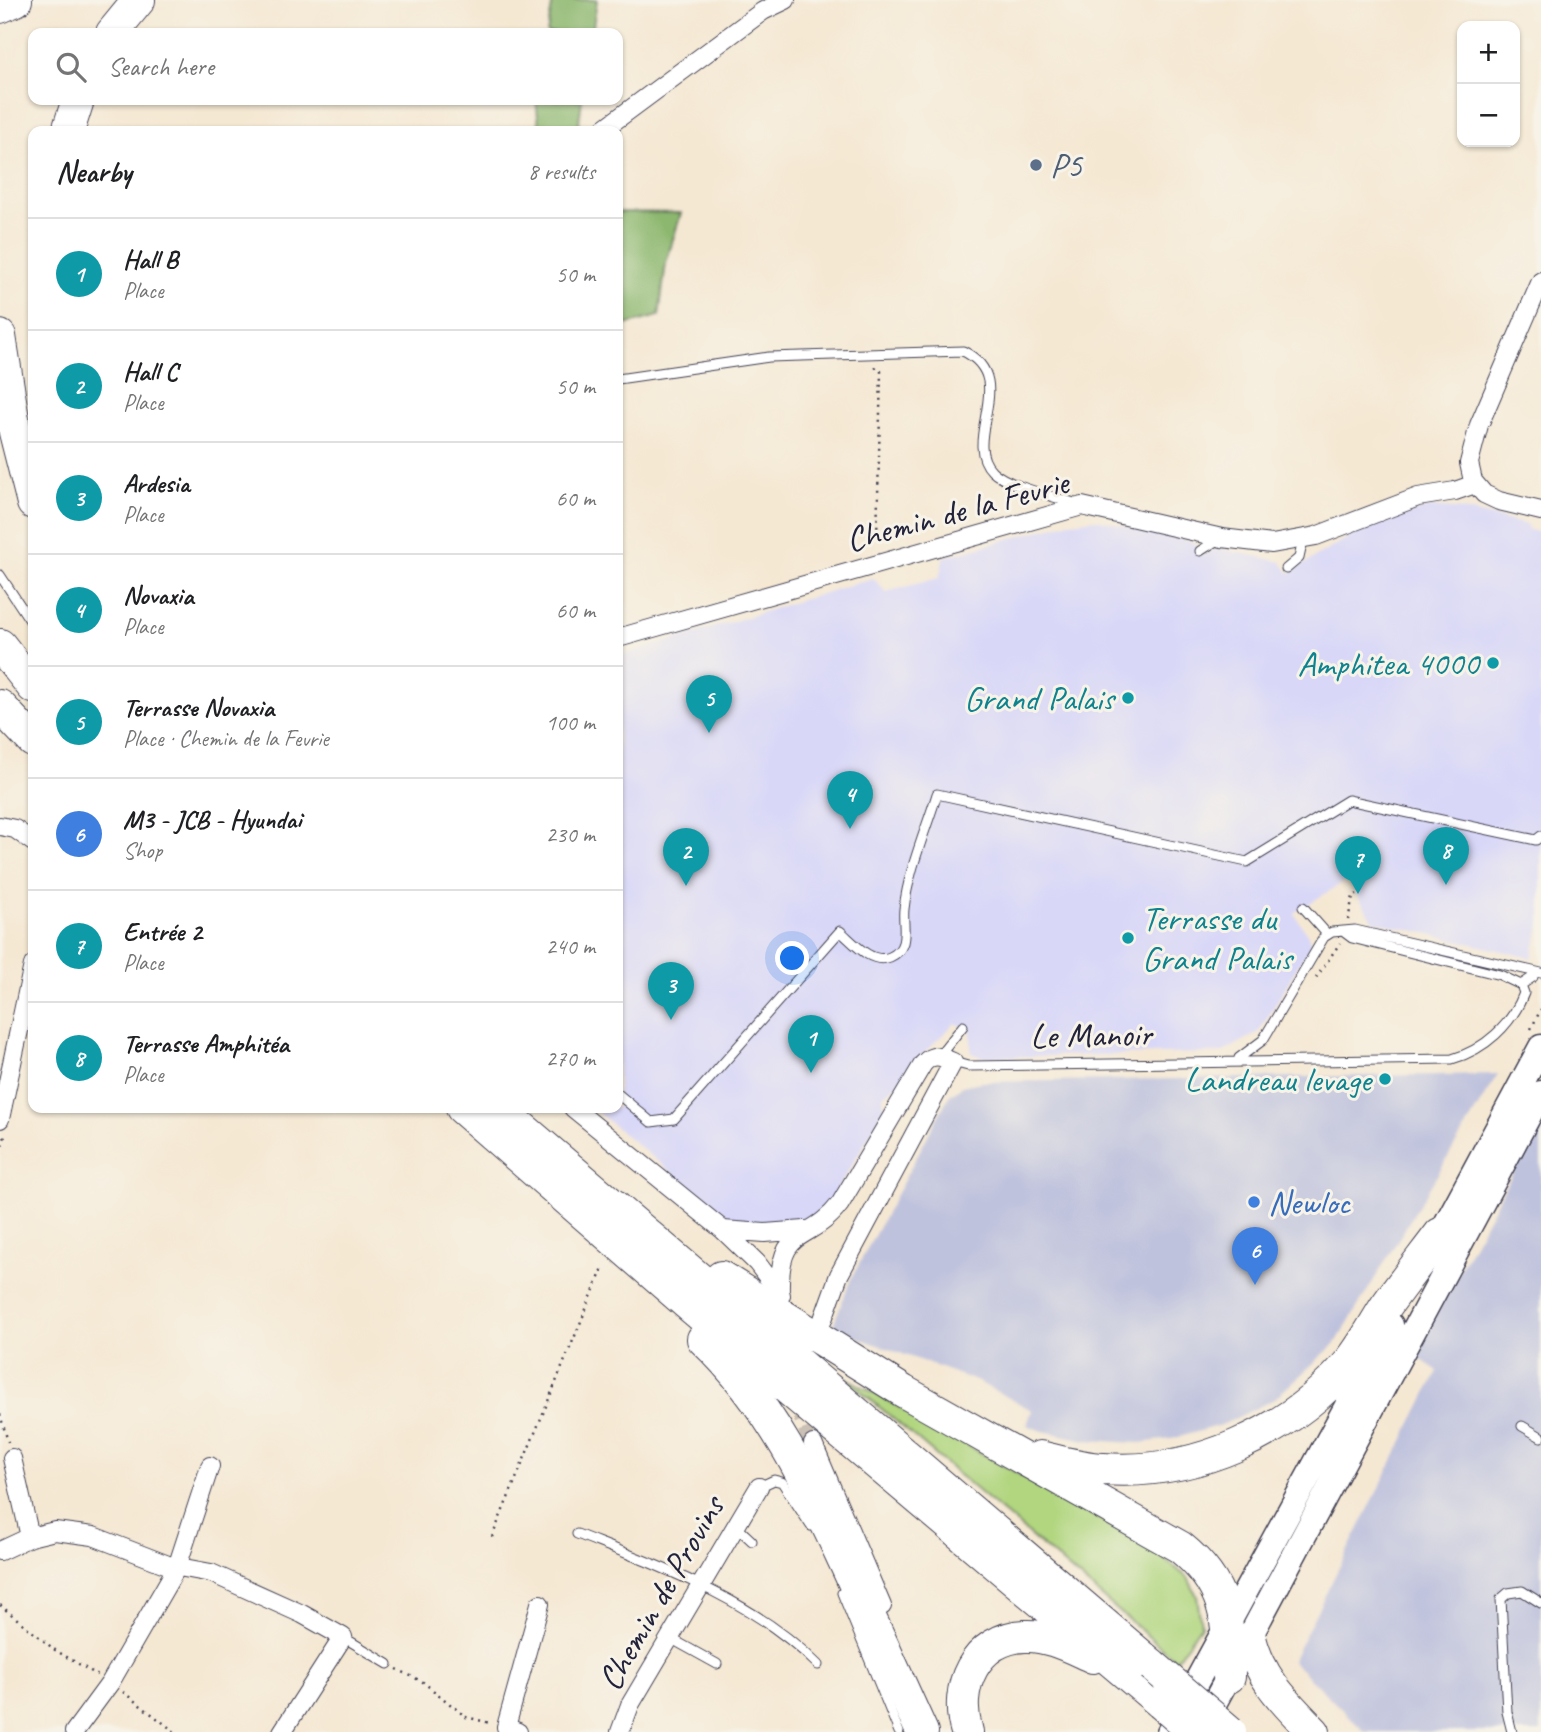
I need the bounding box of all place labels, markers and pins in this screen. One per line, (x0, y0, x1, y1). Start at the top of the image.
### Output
place label: P5 (1050, 143, 1084, 188)
marker: P5 (1028, 157, 1044, 173)
place label: Amphitea 4000 (1297, 641, 1481, 686)
marker: Amphitea 4000 (1485, 655, 1501, 671)
pin: 5 (686, 675, 732, 733)
place label: Grand Palais (964, 676, 1117, 721)
marker: Grand Palais (1120, 690, 1136, 706)
pin: 4 (827, 771, 873, 829)
pin: 8 (1423, 827, 1469, 885)
pin: 2 (663, 828, 709, 886)
pin: 7 (1335, 836, 1381, 894)
place label: Terrasse du Grand Palais (1142, 896, 1295, 981)
marker: Terrasse du Grand Palais (1120, 930, 1136, 946)
pin: 3 (648, 962, 694, 1020)
pin: 1 (788, 1015, 834, 1073)
place label: Landreau levage (1185, 1057, 1374, 1102)
marker: Landreau levage (1377, 1071, 1393, 1087)
place label: Newloc (1268, 1180, 1351, 1225)
marker: Newloc (1246, 1194, 1262, 1210)
pin: 6 (1232, 1227, 1278, 1285)

